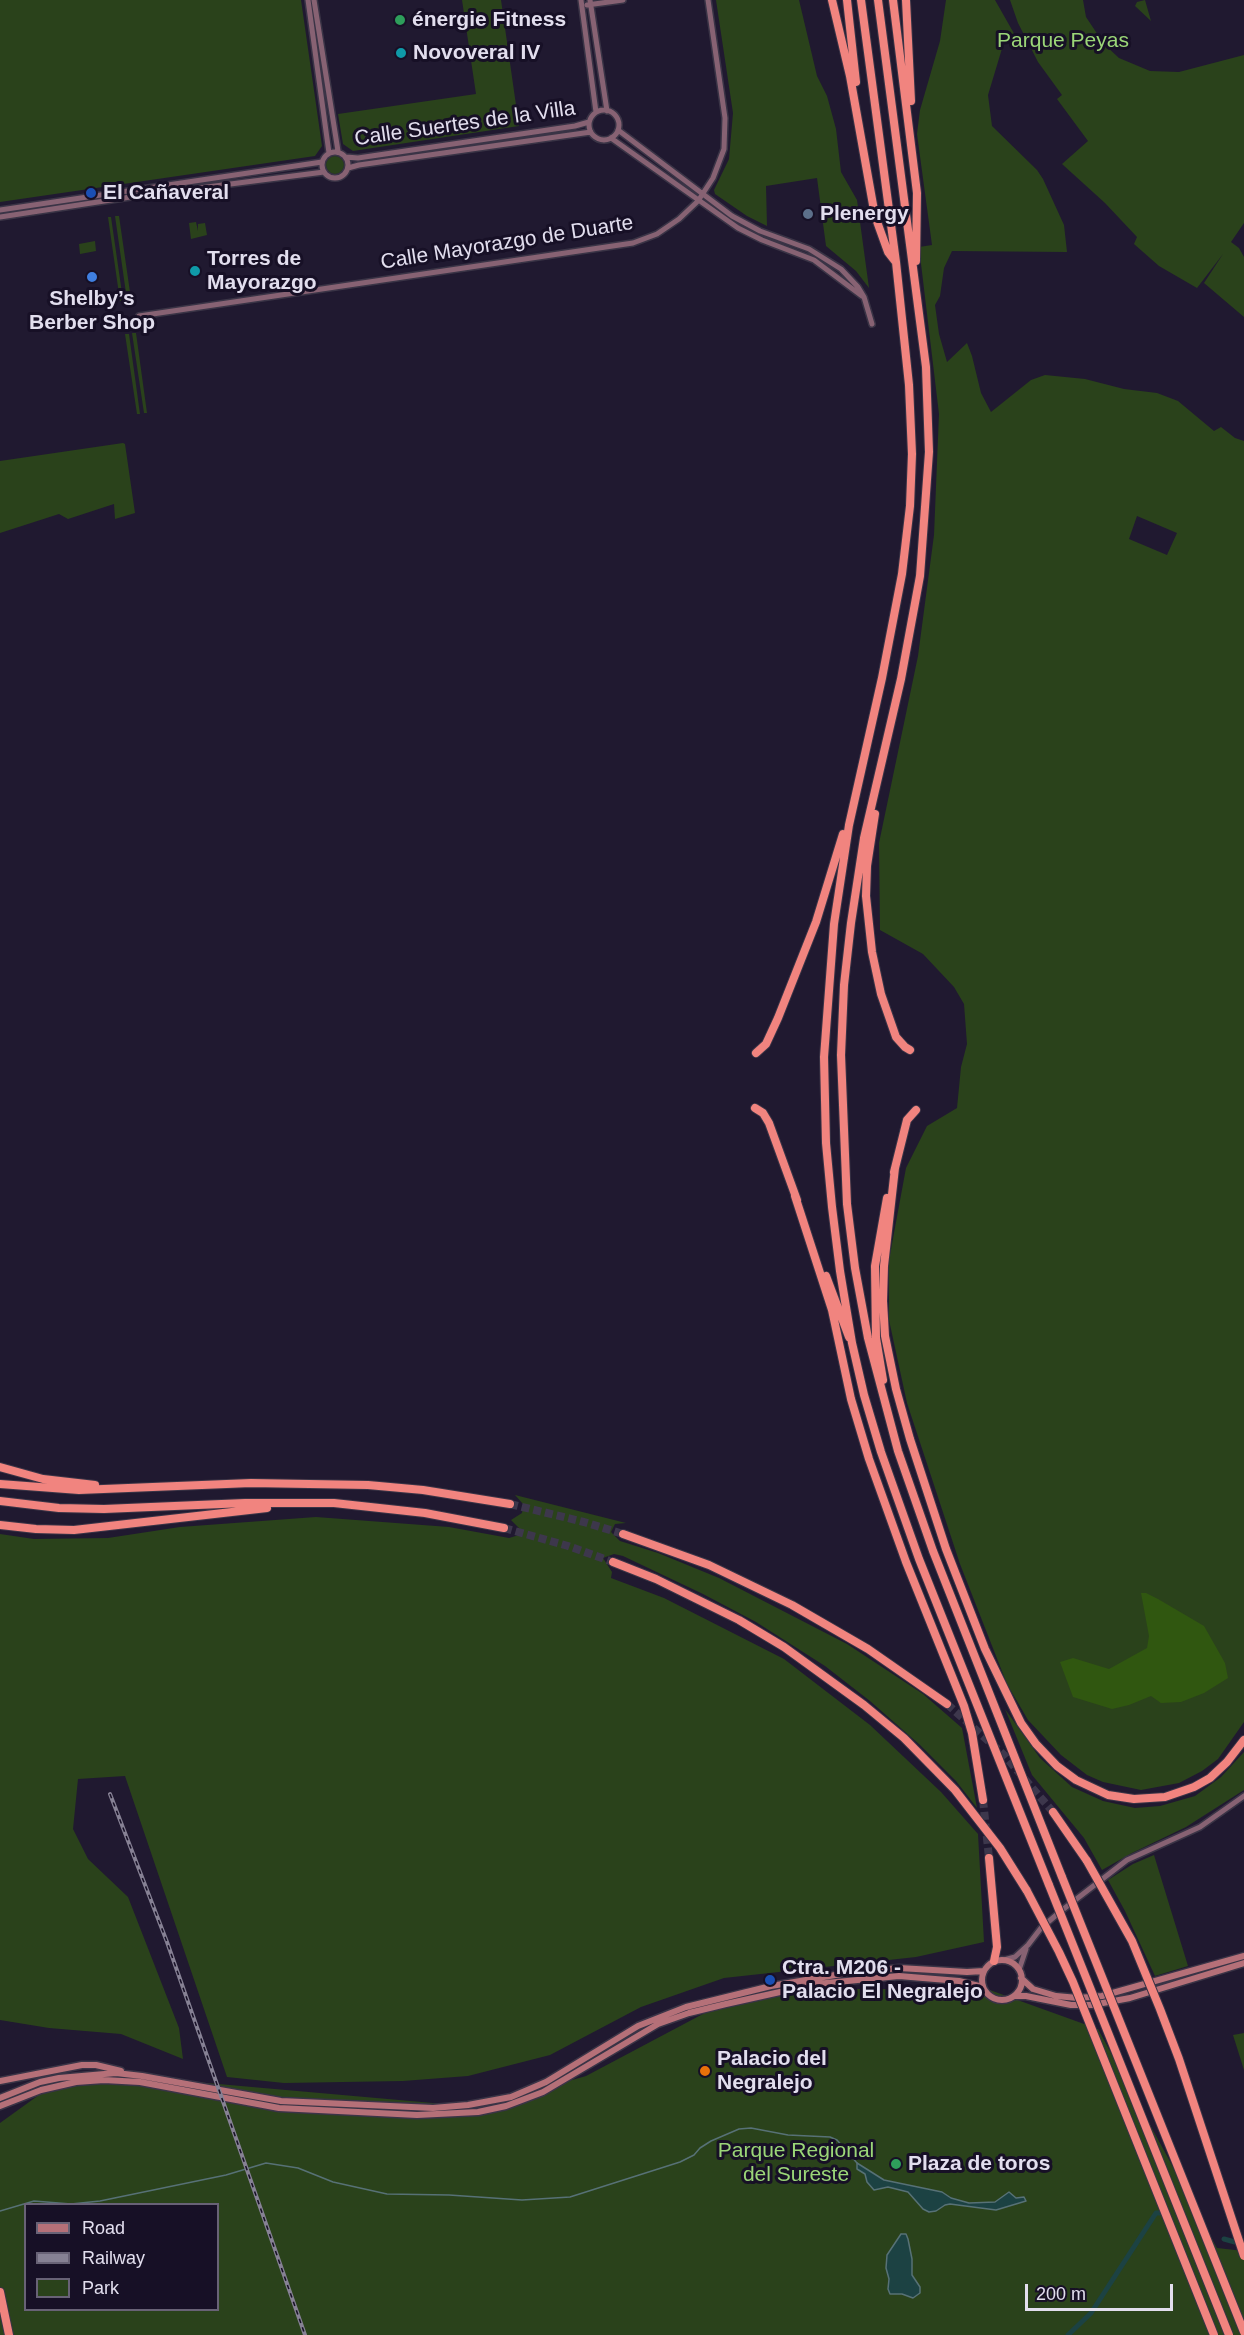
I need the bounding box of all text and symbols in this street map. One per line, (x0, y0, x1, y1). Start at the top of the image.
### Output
place label: énergie Fitness (412, 7, 566, 33)
marker: énergie Fitness (393, 13, 407, 27)
park label: Parque Peyas (997, 28, 1129, 54)
place label: Novoveral IV (413, 40, 540, 66)
marker: Novoveral IV (394, 46, 408, 60)
street label: Calle Suertes de la Villa (353, 96, 577, 152)
place label: El Cañaveral (103, 180, 229, 206)
marker: El Cañaveral (84, 186, 98, 200)
place label: Plenergy (820, 201, 909, 227)
marker: Plenergy (801, 207, 815, 221)
street label: Calle Mayorazgo de Duarte (379, 211, 635, 275)
place label: Torres de Mayorazgo (207, 246, 317, 296)
marker: Torres de Mayorazgo (188, 264, 202, 278)
marker: Shelby’s Berber Shop (85, 270, 99, 284)
place label: Shelby’s Berber Shop (29, 286, 155, 336)
place label: Ctra. M206 - Palacio El Negralejo (782, 1955, 983, 2005)
marker: Ctra. M206 - Palacio El Negralejo (763, 1973, 777, 1987)
place label: Palacio del Negralejo (717, 2046, 827, 2096)
marker: Palacio del Negralejo (698, 2064, 712, 2078)
park label: Parque Regional del Sureste (718, 2138, 874, 2188)
place label: Plaza de toros (908, 2151, 1050, 2177)
marker: Plaza de toros (889, 2157, 903, 2171)
legend (24, 2203, 219, 2311)
text: Road (82, 2218, 125, 2238)
text: Railway (82, 2248, 145, 2268)
scale bar (1028, 2272, 1176, 2310)
text: Park (82, 2278, 119, 2298)
text: 200 m (1036, 2284, 1086, 2304)

